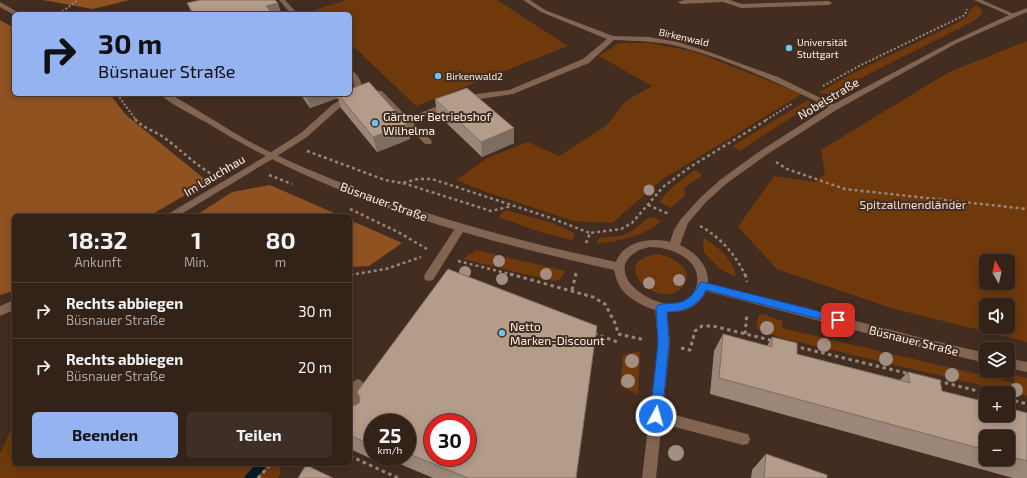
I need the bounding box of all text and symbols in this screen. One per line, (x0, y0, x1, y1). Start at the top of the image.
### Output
street label: Birkenwald (658, 25, 710, 49)
text: 30 m (98, 26, 162, 60)
icon: right (32, 28, 84, 80)
place label: Universität Stuttgart (797, 36, 847, 60)
marker: Universität Stuttgart (784, 43, 794, 53)
text: Büsnauer Straße (98, 60, 235, 82)
place label: Birkenwald2 (446, 70, 503, 82)
marker: Birkenwald2 (433, 71, 443, 81)
street label: Nobelstraße (795, 74, 861, 122)
place label: Gärtner Betriebshof Wilhelma (383, 109, 492, 137)
marker: Gärtner Betriebshof Wilhelma (370, 118, 380, 128)
street label: Im Lauchhau (181, 151, 247, 199)
street label: Büsnauer Straße (339, 179, 429, 223)
park label: Spitzallmendländer (859, 197, 967, 211)
text: 18:32 (68, 225, 127, 254)
text: 1 (191, 225, 202, 254)
text: 80 (265, 225, 296, 254)
text: Ankunft (74, 254, 122, 270)
text: Min. (184, 254, 209, 270)
text: m (275, 254, 286, 270)
north arrow (979, 254, 1015, 290)
map controls (979, 254, 1015, 466)
text: Rechts abbiegen (66, 294, 183, 312)
button: sound (979, 298, 1015, 334)
icon: right (32, 300, 54, 322)
text: 30 m (298, 302, 332, 320)
pin (821, 303, 855, 337)
icon: arrive (827, 309, 849, 331)
text: Büsnauer Straße (66, 312, 165, 328)
place label: Netto Marken-Discount (510, 319, 605, 347)
street label: Büsnauer Straße (868, 322, 960, 358)
marker: Netto Marken-Discount (497, 328, 507, 338)
button: layers (979, 342, 1015, 378)
text: Rechts abbiegen (66, 350, 183, 368)
icon: right (32, 356, 54, 378)
text: 20 m (298, 358, 332, 376)
text: Büsnauer Straße (66, 368, 165, 384)
button: + (979, 386, 1015, 422)
position arrow (635, 395, 677, 437)
button: Beenden (32, 412, 178, 458)
button: Teilen (186, 412, 332, 458)
speed limit sign: 30 (424, 414, 476, 466)
text: 25 (379, 423, 401, 447)
button: − (979, 430, 1015, 466)
text: km/h (378, 444, 402, 456)

